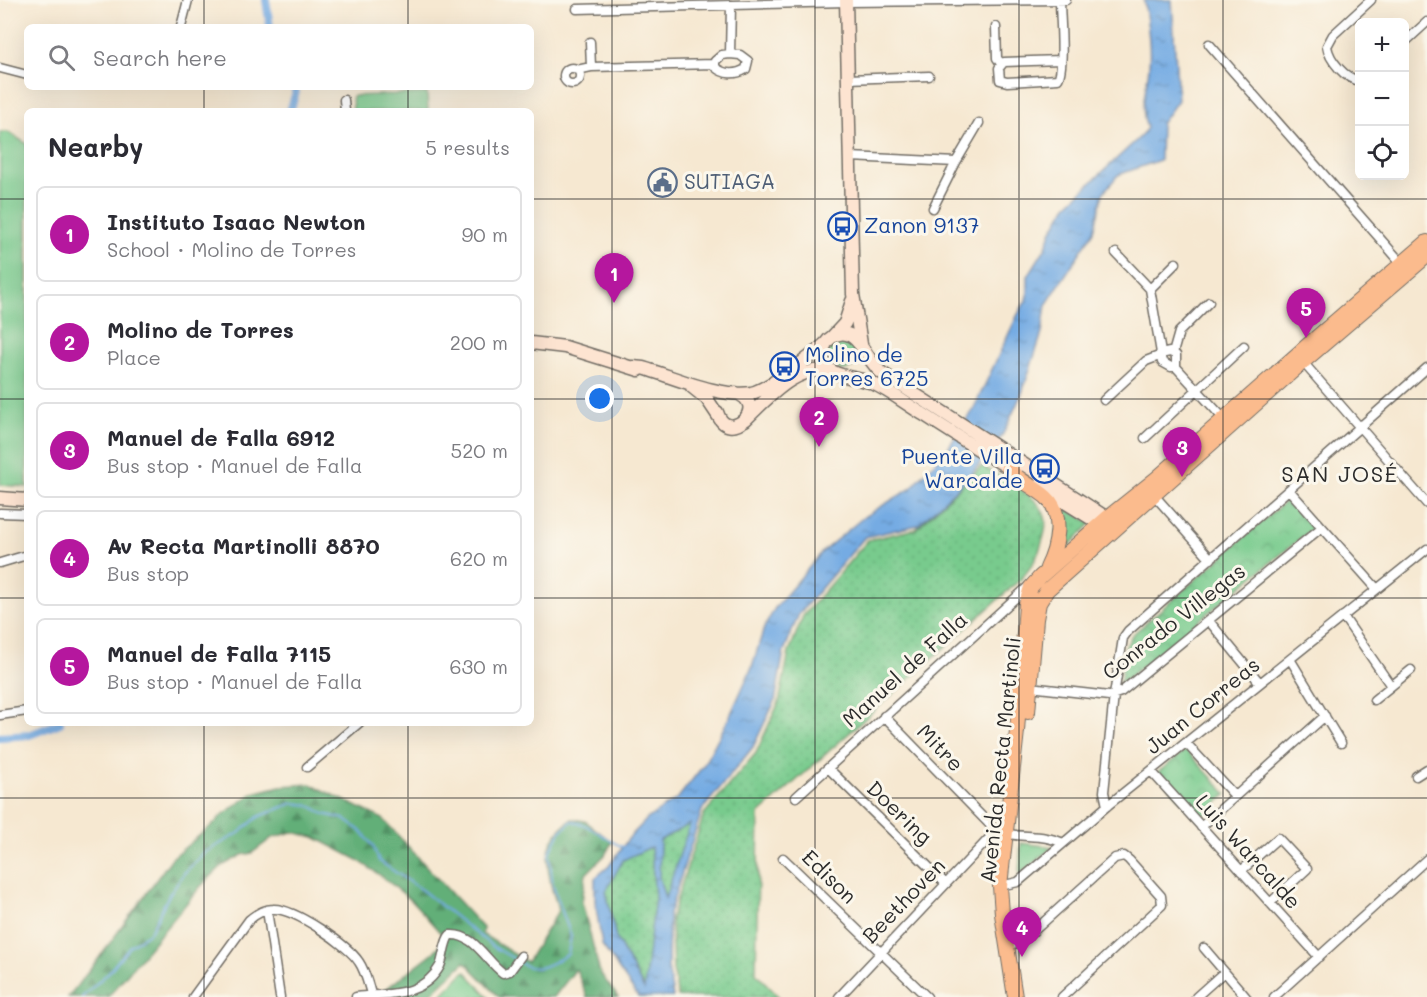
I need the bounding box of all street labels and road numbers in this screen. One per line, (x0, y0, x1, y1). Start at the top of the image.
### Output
street label: Conrado Villegas (1096, 557, 1250, 685)
street label: Manuel de Falla (836, 606, 972, 732)
street label: Avenida Recta Martinoli (973, 635, 1026, 884)
street label: Juan Correas (1139, 651, 1265, 759)
street label: Mitre (912, 717, 970, 776)
street label: Doering (862, 774, 938, 850)
street label: Luis Warcalde (1191, 788, 1308, 914)
street label: Edison (797, 843, 863, 909)
street label: Beethoven (856, 852, 950, 948)

